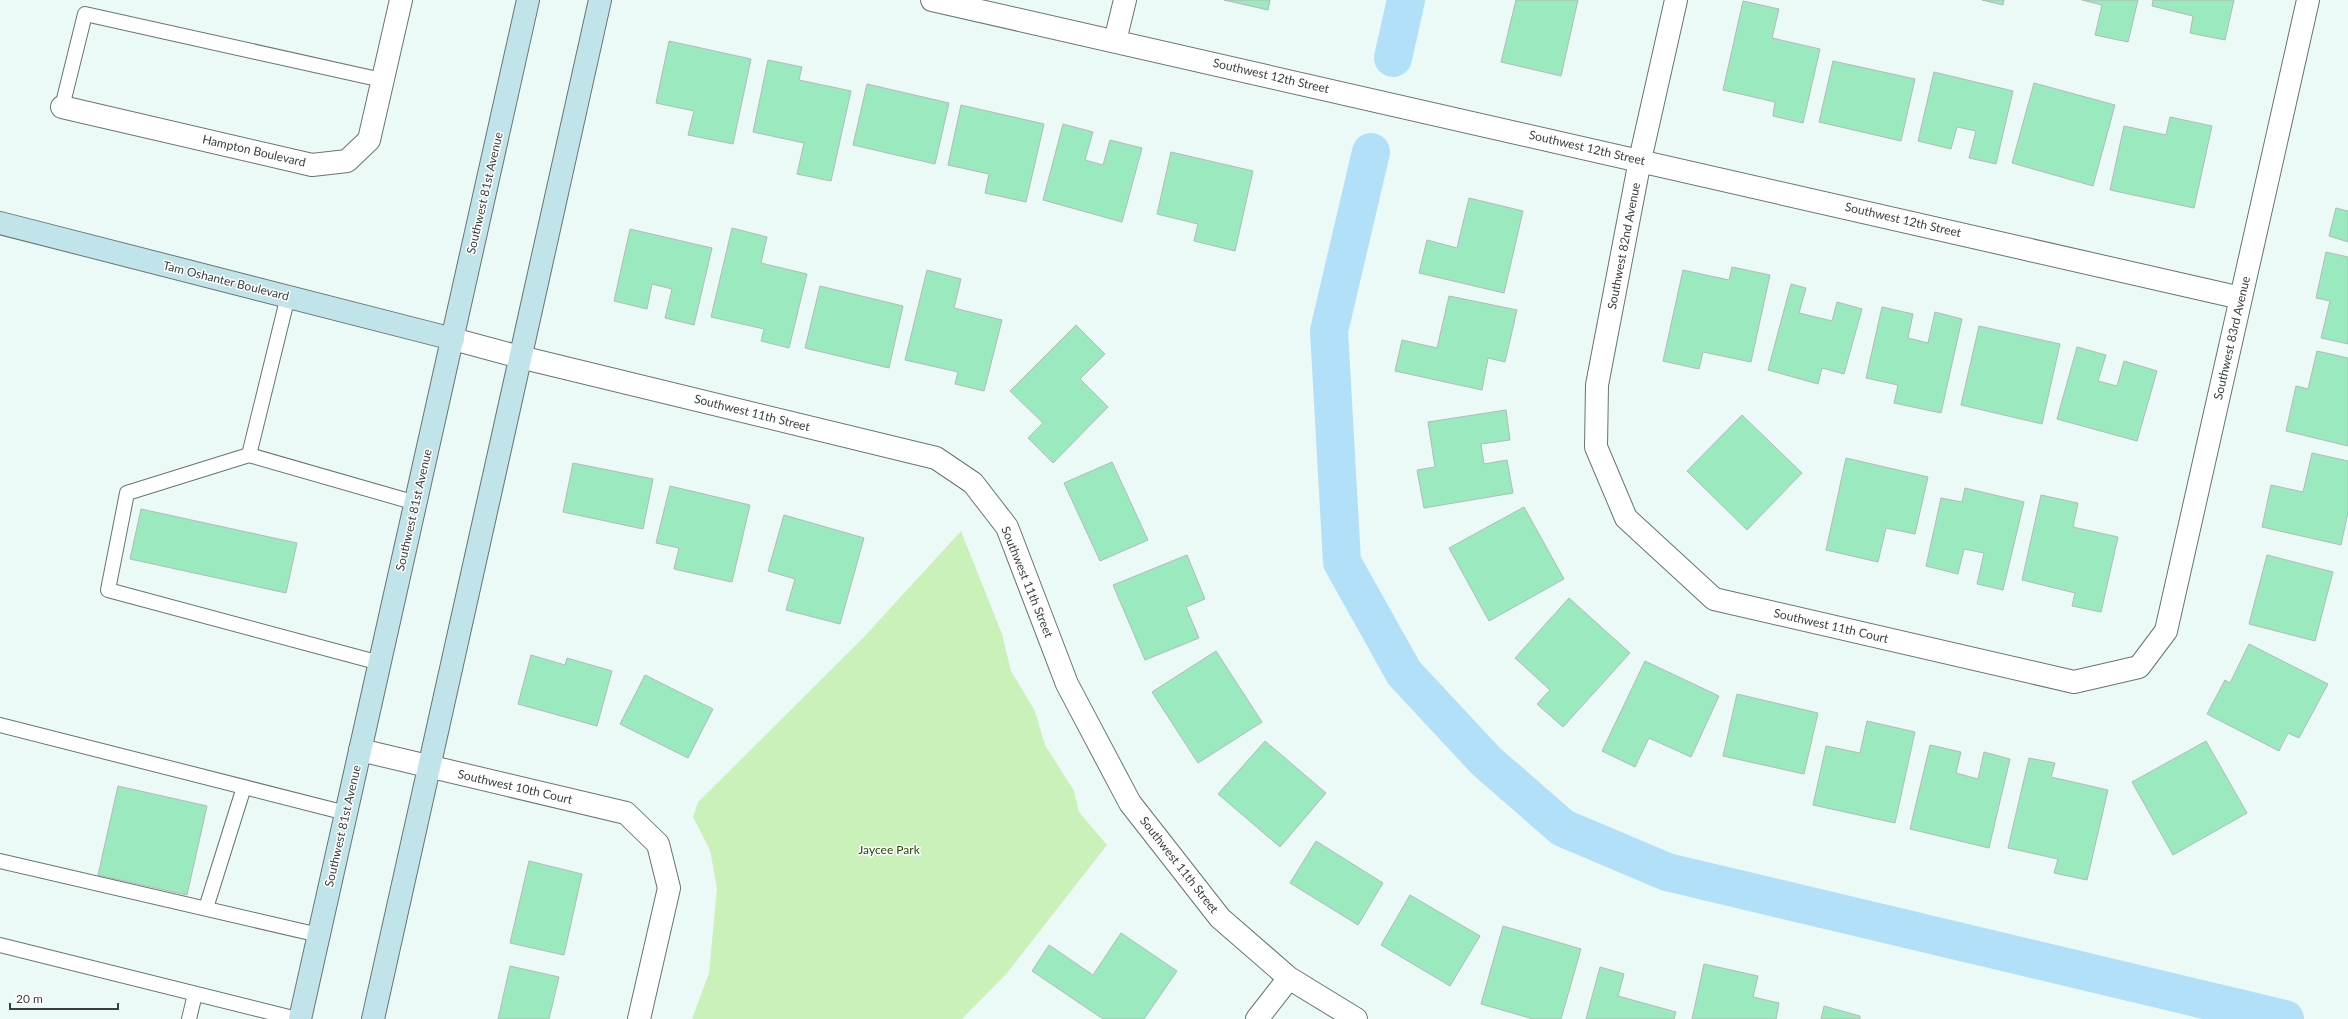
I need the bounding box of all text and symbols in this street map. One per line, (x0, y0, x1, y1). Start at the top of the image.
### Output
street label: Southwest 12th Street (1212, 55, 1331, 96)
street label: Southwest 12th Street (1528, 127, 1647, 168)
street label: Southwest 81st Avenue (463, 130, 506, 255)
street label: Hampton Boulevard (201, 131, 307, 170)
street label: Southwest 82nd Avenue (1604, 181, 1643, 311)
street label: Southwest 12th Street (1844, 199, 1963, 240)
street label: Tam Oshanter Boulevard (161, 258, 291, 303)
street label: Southwest 83rd Avenue (2210, 275, 2253, 401)
street label: Southwest 11th Street (693, 391, 812, 434)
street label: Southwest 81st Avenue (392, 447, 435, 572)
street label: Southwest 11th Street (998, 524, 1057, 640)
street label: Southwest 11th Court (1772, 605, 1891, 646)
street label: Southwest 81st Avenue (321, 763, 364, 888)
street label: Southwest 10th Court (456, 766, 575, 807)
street label: Southwest 11th Street (1137, 813, 1222, 917)
park label: Jaycee Park (858, 842, 921, 857)
scale bar (10, 985, 118, 1011)
text: 20 m (16, 991, 43, 1006)

